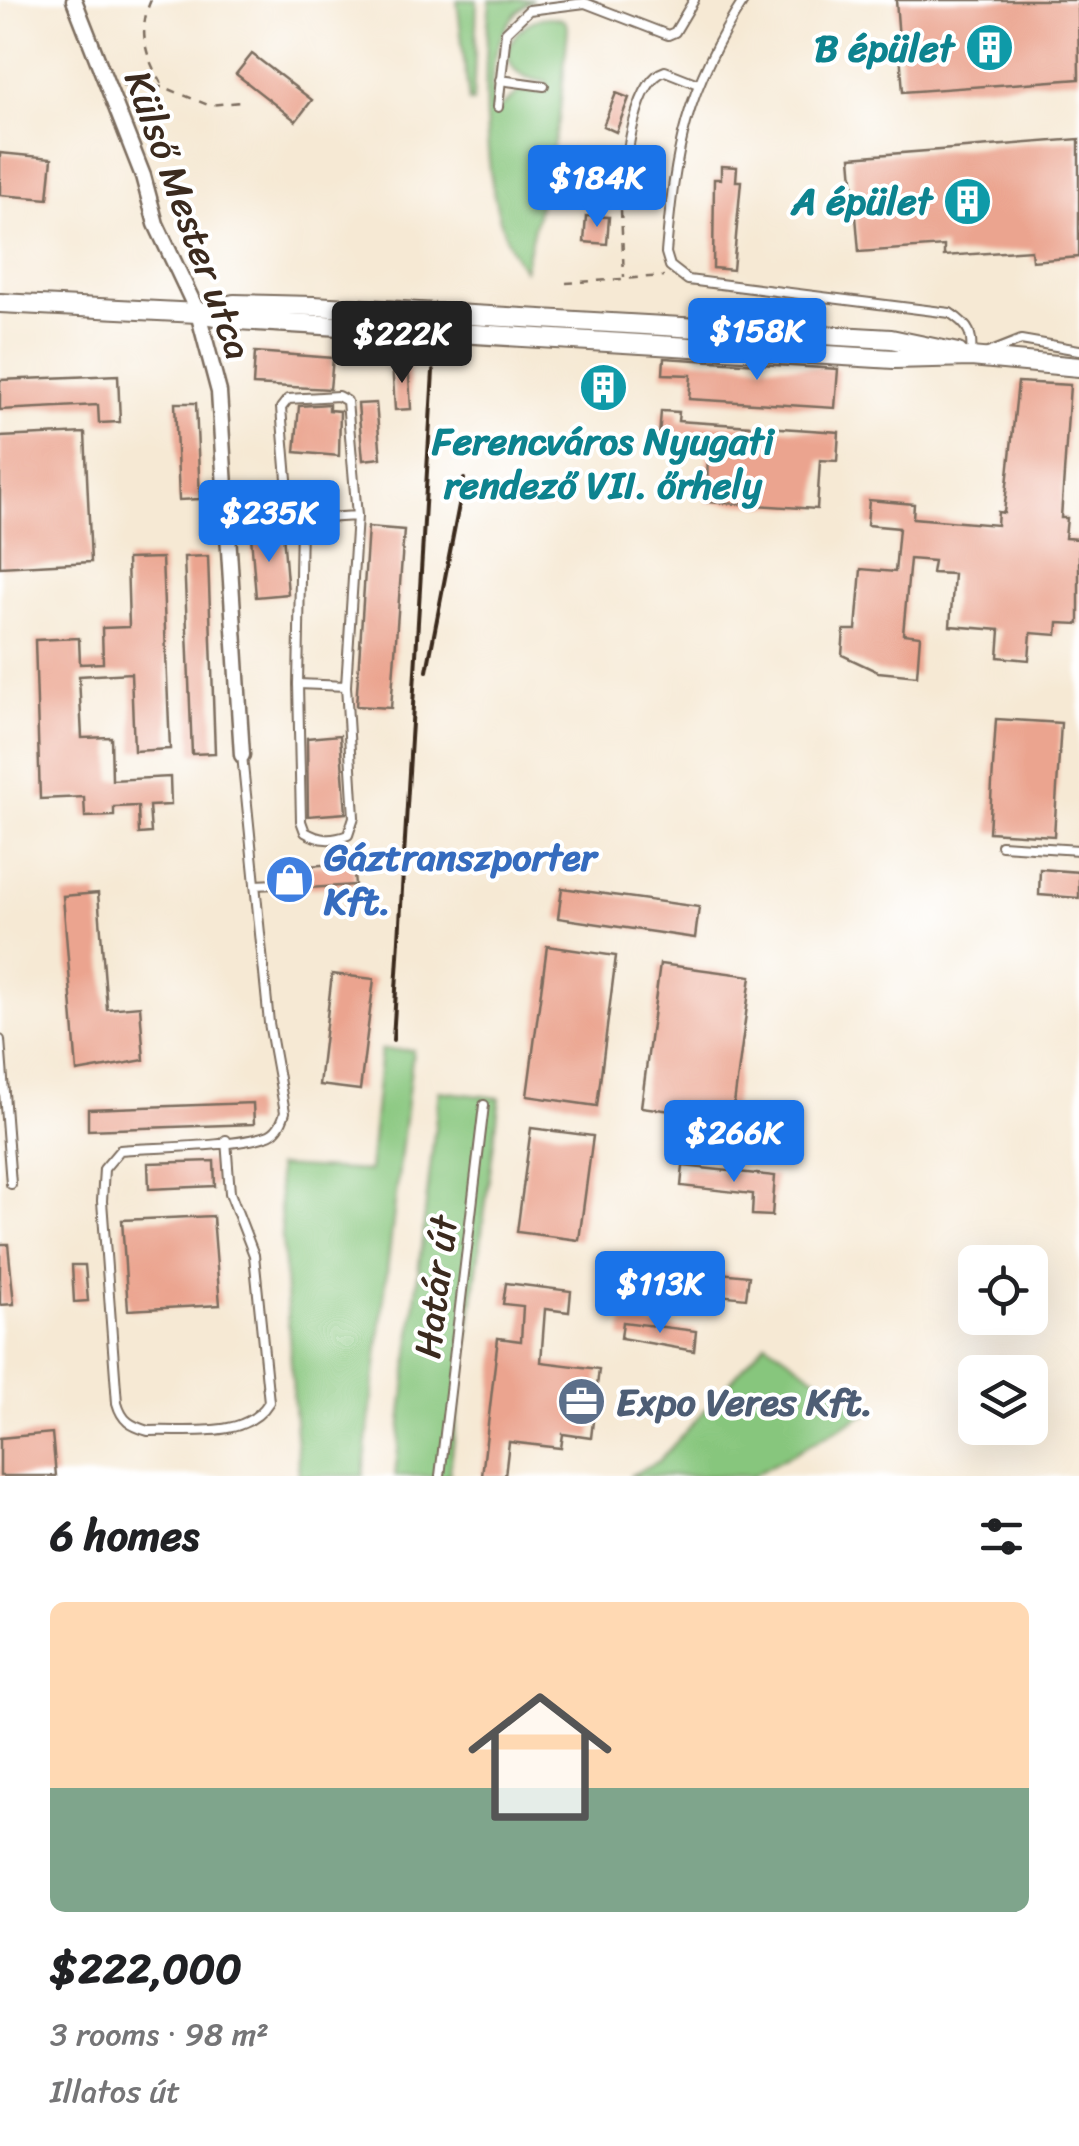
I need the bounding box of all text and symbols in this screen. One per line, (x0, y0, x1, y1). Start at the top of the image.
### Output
place label: B épület (815, 15, 957, 82)
building icon: B épület (963, 22, 1015, 74)
street label: Külső Mester utca (105, 61, 271, 369)
pin: $184K (527, 145, 667, 230)
text: $184K (550, 149, 644, 206)
place label: A épület (790, 168, 935, 235)
building icon: A épület (941, 175, 993, 227)
pin: $158K (687, 298, 827, 383)
pin: $222K (332, 301, 472, 386)
text: $158K (710, 302, 804, 359)
text: $222K (354, 305, 450, 362)
building icon: Ferencváros Nyugati rendező VII. őrhely (577, 361, 629, 413)
place label: Ferencváros Nyugati rendező VII. őrhely (431, 408, 775, 519)
pin: $235K (199, 480, 339, 565)
text: $235K (221, 484, 317, 541)
place label: Gáztranszporter Kft. (323, 824, 600, 935)
shop icon: Gáztranszporter Kft. (263, 853, 315, 905)
pin: $266K (664, 1100, 804, 1185)
text: $266K (686, 1104, 782, 1161)
street label: Határ út (394, 1210, 478, 1362)
map controls (958, 1245, 1048, 1445)
button: locate (958, 1245, 1048, 1335)
pin: $113K (590, 1251, 730, 1336)
text: $113K (617, 1255, 703, 1312)
button: layers (958, 1355, 1048, 1445)
place label: Expo Veres Kft. (616, 1369, 873, 1436)
office icon: Expo Veres Kft. (555, 1376, 607, 1428)
text: 6 homes (50, 1499, 199, 1573)
icon: filters (974, 1509, 1029, 1564)
icon: home (450, 1667, 630, 1847)
text: $222,000 (50, 1932, 242, 2006)
text: 3 rooms · 98 m² (50, 2006, 269, 2063)
text: Illatos út (50, 2063, 180, 2120)

